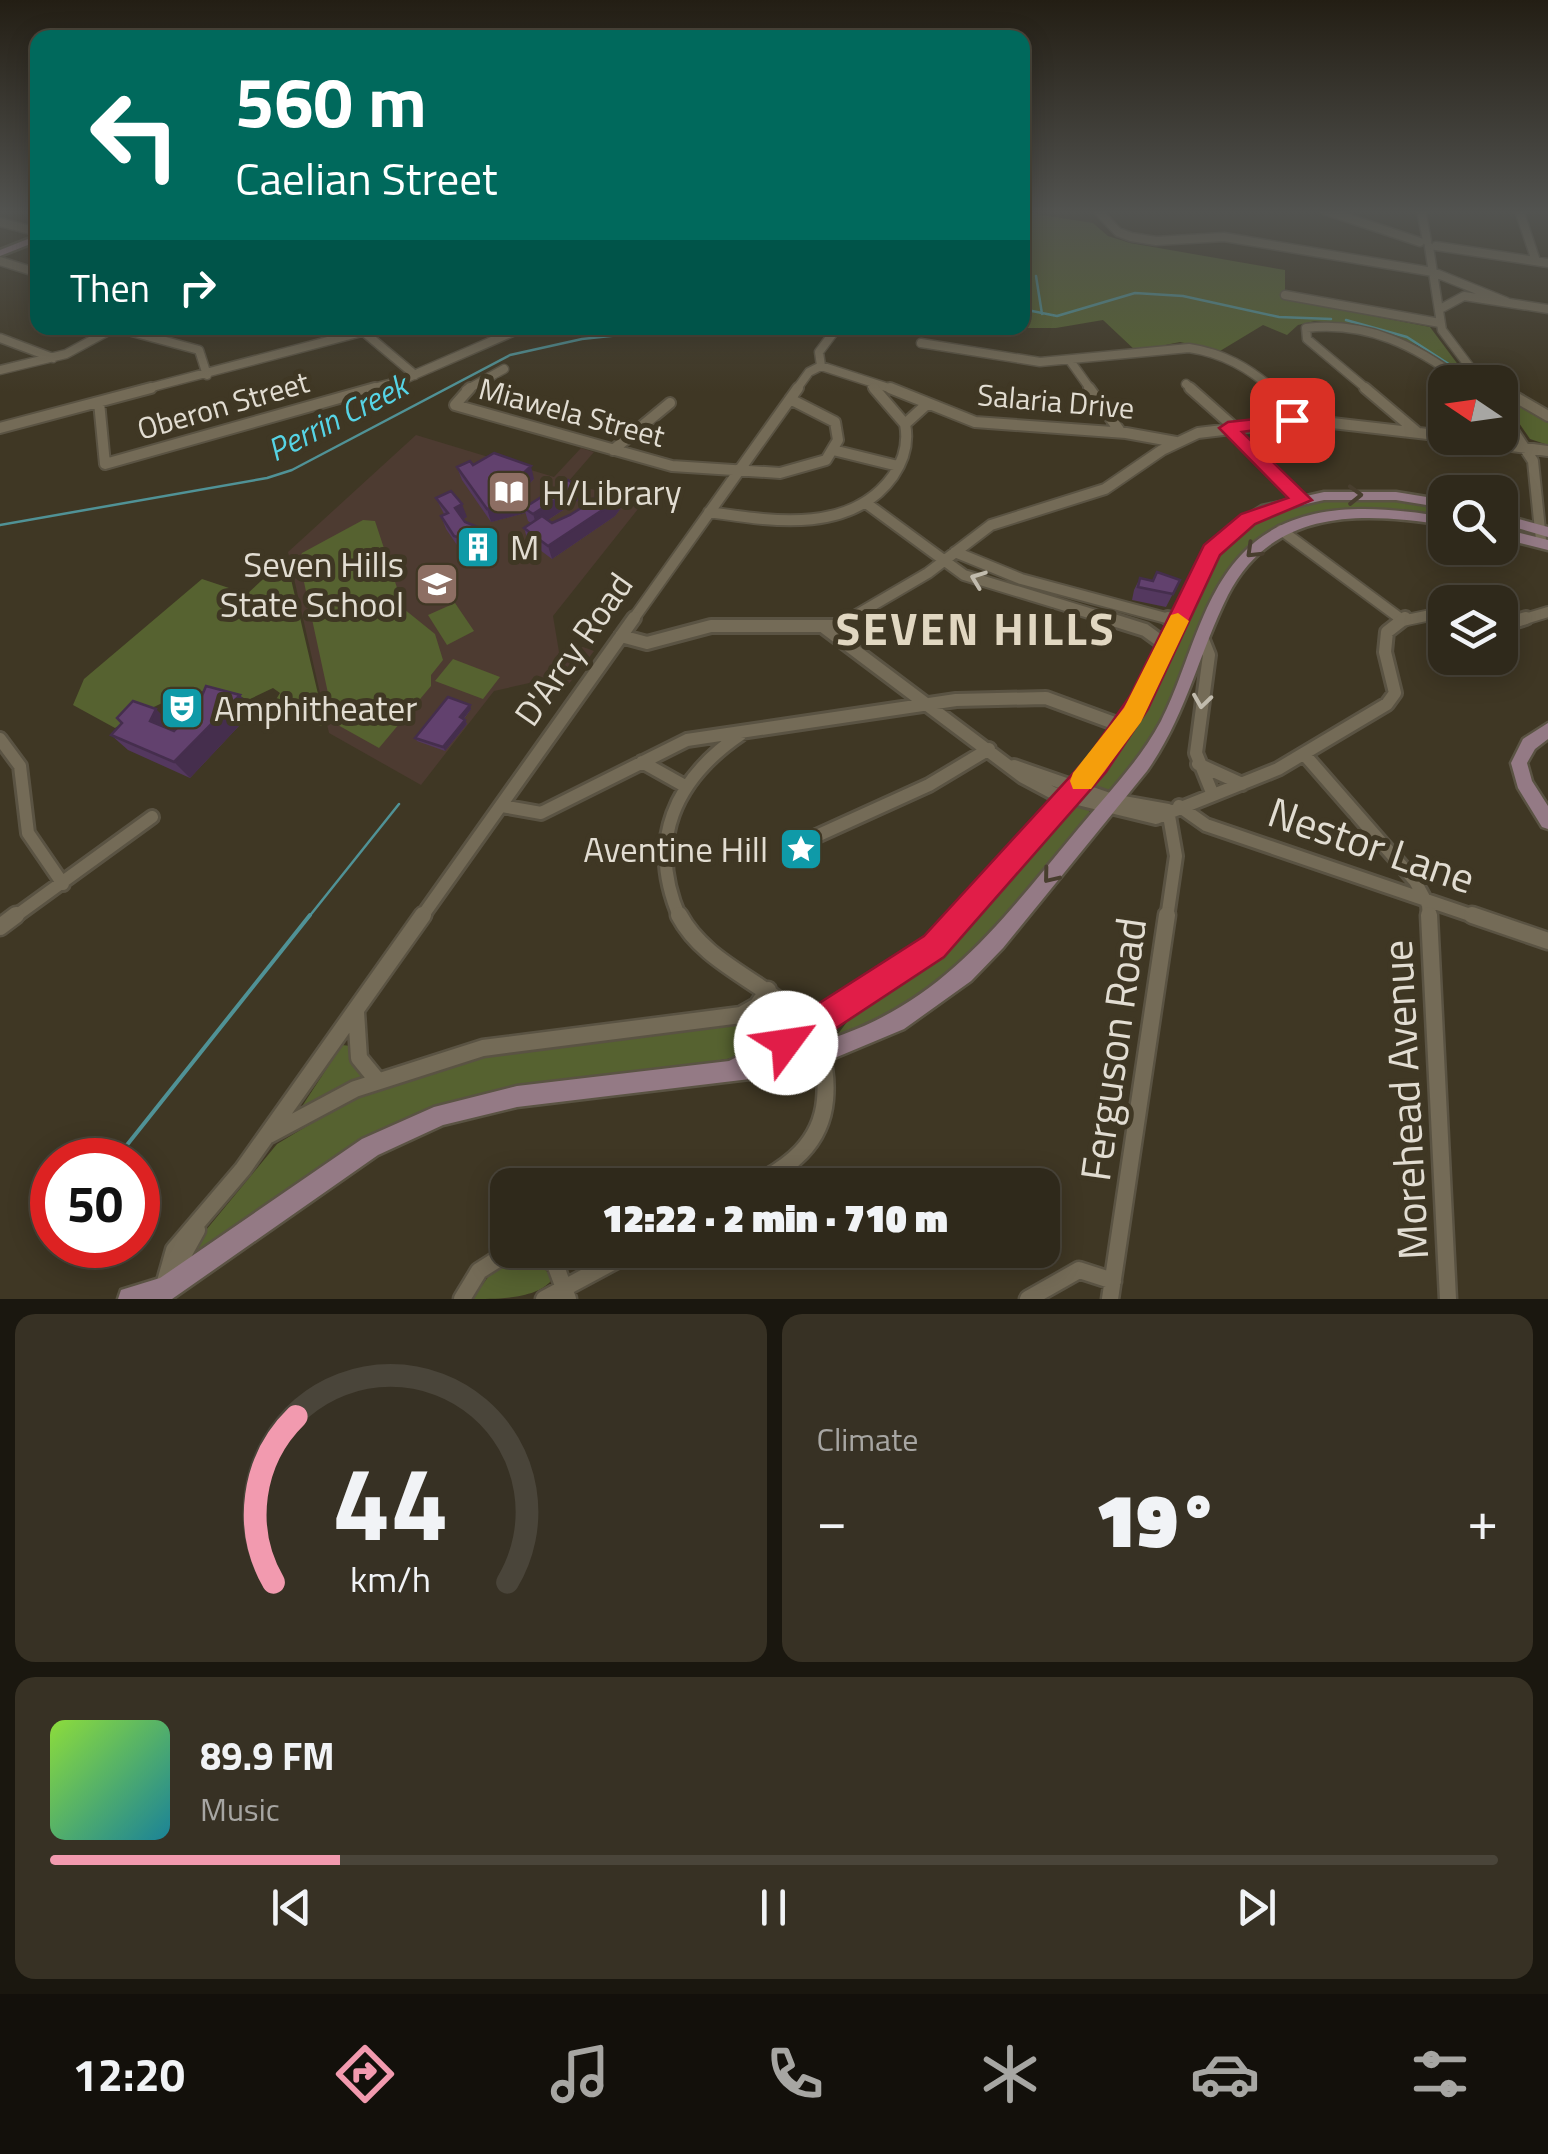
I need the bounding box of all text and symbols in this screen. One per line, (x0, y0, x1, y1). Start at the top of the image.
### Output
text: 560 m (235, 48, 427, 154)
icon: left (70, 70, 200, 200)
text: Caelian Street (235, 144, 498, 212)
text: Then (70, 259, 150, 317)
icon: right (170, 260, 225, 315)
street label: Oberon Street (132, 358, 315, 451)
water label: Perrin Creek (259, 359, 419, 473)
street label: Miawela Street (474, 365, 670, 459)
north arrow (1428, 365, 1518, 455)
map controls (1428, 365, 1518, 675)
street label: Salaria Drive (976, 371, 1136, 431)
pin (1250, 378, 1335, 463)
icon: arrive (1265, 393, 1320, 448)
place label: H/Library (542, 465, 682, 519)
library icon: H/Library (486, 469, 532, 515)
button: search (1428, 475, 1518, 565)
one-way arrow (1348, 484, 1364, 506)
place label: M (510, 520, 539, 574)
building icon: M (455, 524, 501, 570)
place label: Seven Hills State School (220, 537, 404, 631)
one-way arrow (1247, 539, 1265, 557)
school or university icon: Seven Hills State School (414, 561, 460, 607)
street label: D'Arcy Road (500, 561, 646, 737)
one-way arrow (970, 571, 987, 591)
button: layers (1428, 585, 1518, 675)
district label: SEVEN HILLS (836, 594, 1116, 662)
place label: Amphitheater (214, 681, 417, 735)
theatre icon: Amphitheater (159, 685, 205, 731)
one-way arrow (1193, 693, 1214, 710)
street label: Nestor Lane (1260, 779, 1484, 909)
place label: Aventine Hill (583, 822, 768, 876)
place icon: Aventine Hill (778, 826, 824, 872)
one-way arrow (1044, 864, 1062, 882)
street label: Ferguson Road (1062, 913, 1162, 1185)
street label: Morehead Avenue (1364, 938, 1444, 1262)
position arrow (734, 991, 838, 1095)
speed limit sign: 50 (30, 1138, 160, 1268)
text: 12:22 · 2 min · 710 m (602, 1189, 948, 1247)
text: Climate (817, 1415, 918, 1463)
text: 44 (333, 1422, 449, 1580)
text: 19° (1095, 1462, 1219, 1576)
text: − (817, 1478, 847, 1561)
text: + (1467, 1478, 1498, 1561)
text: km/h (350, 1551, 431, 1606)
text: 89.9 FM (200, 1727, 335, 1785)
text: Music (200, 1785, 280, 1833)
icon: previous (264, 1880, 319, 1935)
icon: pause (746, 1880, 801, 1935)
icon: next (1229, 1880, 1284, 1935)
icon: directions (330, 2039, 400, 2109)
icon: music (545, 2039, 615, 2109)
icon: phone (760, 2039, 830, 2109)
icon: climate (975, 2039, 1045, 2109)
icon: car (1190, 2039, 1260, 2109)
icon: filters (1405, 2039, 1475, 2109)
text: 12:20 (73, 2040, 185, 2108)

